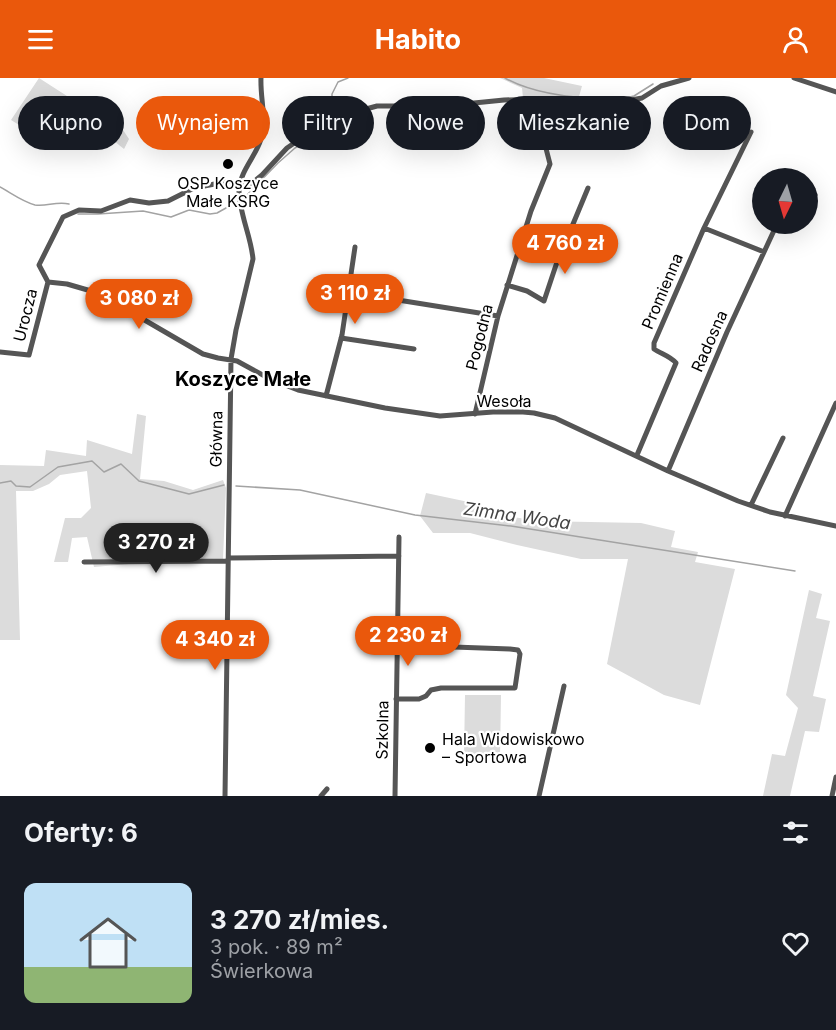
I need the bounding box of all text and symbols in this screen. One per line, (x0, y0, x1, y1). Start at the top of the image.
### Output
icon: menu (24, 23, 57, 56)
text: Habito (375, 23, 461, 56)
icon: person (779, 23, 812, 56)
chip: Kupno (18, 96, 124, 150)
chip: Wynajem (136, 96, 270, 150)
chip: Filtry (282, 96, 374, 150)
chip: Nowe (386, 96, 485, 150)
chip: Mieszkanie (497, 96, 651, 150)
chip: Dom (663, 96, 751, 150)
marker: OSP Koszyce Małe KSRG (221, 157, 235, 171)
north arrow (752, 168, 818, 234)
map controls (752, 168, 818, 234)
place label: OSP Koszyce Małe KSRG (177, 173, 279, 211)
pin: 4 760 zł (503, 224, 627, 275)
text: 4 760 zł (526, 231, 604, 255)
street label: Promienna (637, 250, 687, 332)
pin: 3 110 zł (293, 274, 417, 325)
pin: 3 080 zł (77, 279, 201, 330)
text: 3 110 zł (320, 281, 390, 305)
street label: Urocza (9, 286, 41, 344)
text: 3 080 zł (99, 286, 179, 310)
street label: Pogodna (461, 302, 497, 372)
street label: Radosna (687, 307, 731, 375)
district label: Koszyce Małe (175, 367, 311, 391)
street label: Wesoła (476, 391, 532, 411)
street label: Główna (206, 411, 226, 467)
water label: Zimna Woda (462, 498, 572, 533)
pin: 3 270 zł (94, 523, 218, 574)
text: 3 270 zł (118, 530, 194, 554)
pin: 2 230 zł (346, 616, 470, 667)
pin: 4 340 zł (153, 620, 277, 671)
text: 2 230 zł (369, 623, 447, 647)
text: 4 340 zł (175, 627, 255, 651)
street label: Szkolna (371, 700, 393, 760)
place label: Hala Widowiskowo – Sportowa (442, 729, 585, 767)
marker: Hala Widowiskowo – Sportowa (423, 741, 437, 755)
icon: filters (779, 816, 812, 849)
text: Oferty: 6 (24, 817, 138, 848)
text: 3 270 zł/mies. (210, 904, 389, 935)
icon: home (72, 907, 144, 979)
icon: heart (779, 927, 812, 960)
text: 3 pok. · 89 m² (210, 935, 343, 959)
text: Świerkowa (210, 959, 313, 983)

